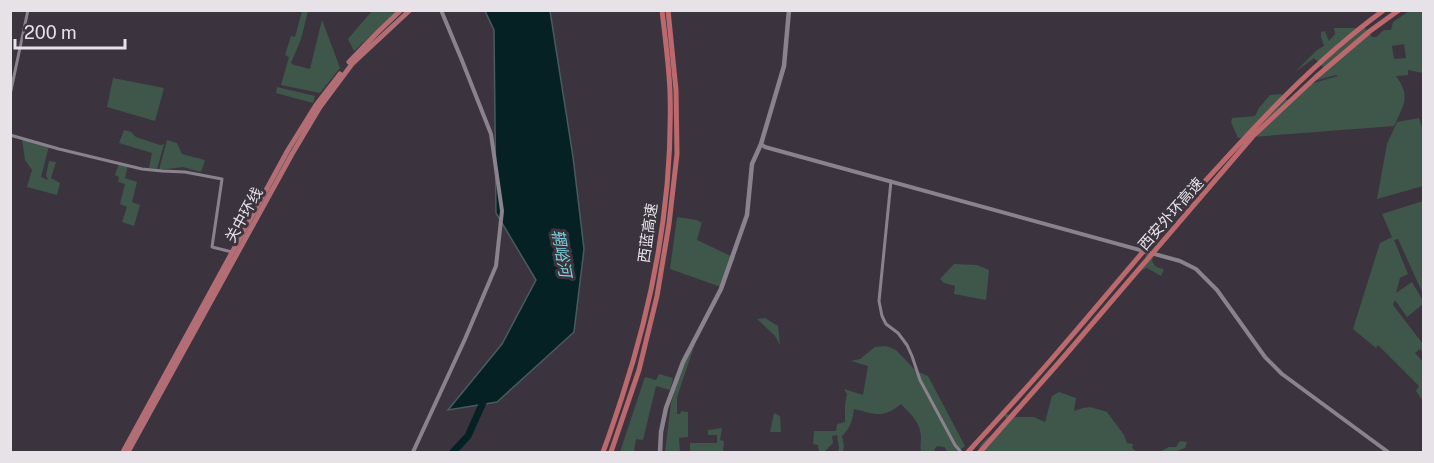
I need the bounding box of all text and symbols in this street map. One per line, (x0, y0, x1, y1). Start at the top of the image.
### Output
scale bar (15, 12, 124, 50)
text: 200 m (24, 22, 77, 43)
street label: 西安外环高速 (1135, 174, 1207, 253)
street label: 关中环线 (222, 184, 266, 245)
street label: 西蓝高速 (635, 202, 660, 264)
water label: 辋峪河 (548, 228, 576, 281)

